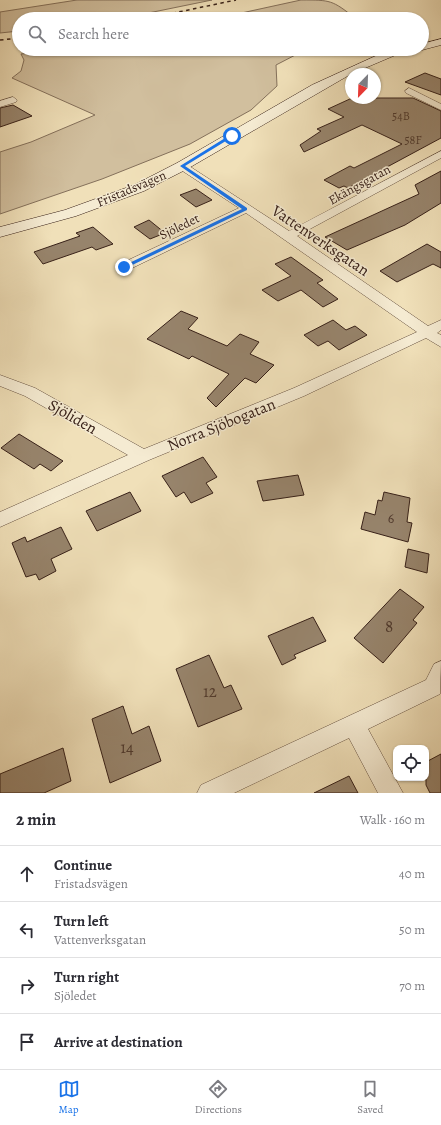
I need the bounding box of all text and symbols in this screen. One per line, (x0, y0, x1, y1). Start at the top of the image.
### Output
search box (12, 12, 429, 56)
icon: search (26, 23, 48, 45)
text: Search here (58, 24, 129, 44)
north arrow (345, 68, 381, 104)
house number: 54B (392, 108, 410, 124)
route start (223, 127, 241, 145)
house number: 58F (404, 132, 422, 148)
street label: Ekängsgatan (325, 160, 393, 209)
street label: Fristadsvägen (94, 166, 169, 211)
street label: Vattenverksgatan (266, 199, 374, 282)
street label: Sjöledet (156, 209, 203, 243)
route end (115, 258, 133, 276)
street label: Norra Sjöbogatan (164, 393, 279, 457)
street label: Sjöliden (44, 394, 101, 440)
house number: 6 (388, 509, 394, 528)
house number: 8 (385, 615, 393, 638)
house number: 12 (203, 680, 217, 703)
house number: 14 (120, 736, 134, 759)
map controls (393, 745, 429, 781)
button: locate (393, 745, 429, 781)
text: 2 min (16, 808, 56, 831)
text: Walk · 160 m (360, 811, 425, 828)
text: Continue (54, 855, 112, 875)
icon: ahead (16, 863, 38, 885)
text: 40 m (399, 865, 425, 882)
text: Fristadsvägen (54, 875, 128, 892)
text: Turn left (54, 911, 109, 931)
icon: left (16, 919, 38, 941)
text: 50 m (399, 921, 425, 938)
text: Vattenverksgatan (54, 931, 146, 948)
text: Turn right (54, 967, 119, 987)
icon: right (16, 975, 38, 997)
text: 70 m (399, 977, 425, 994)
text: Sjöledet (54, 987, 97, 1004)
icon: arrive (16, 1031, 38, 1053)
text: Arrive at destination (54, 1032, 183, 1052)
tab: Map (58, 1078, 80, 1117)
tab: Directions (195, 1078, 242, 1117)
tab: Saved (357, 1078, 383, 1117)

